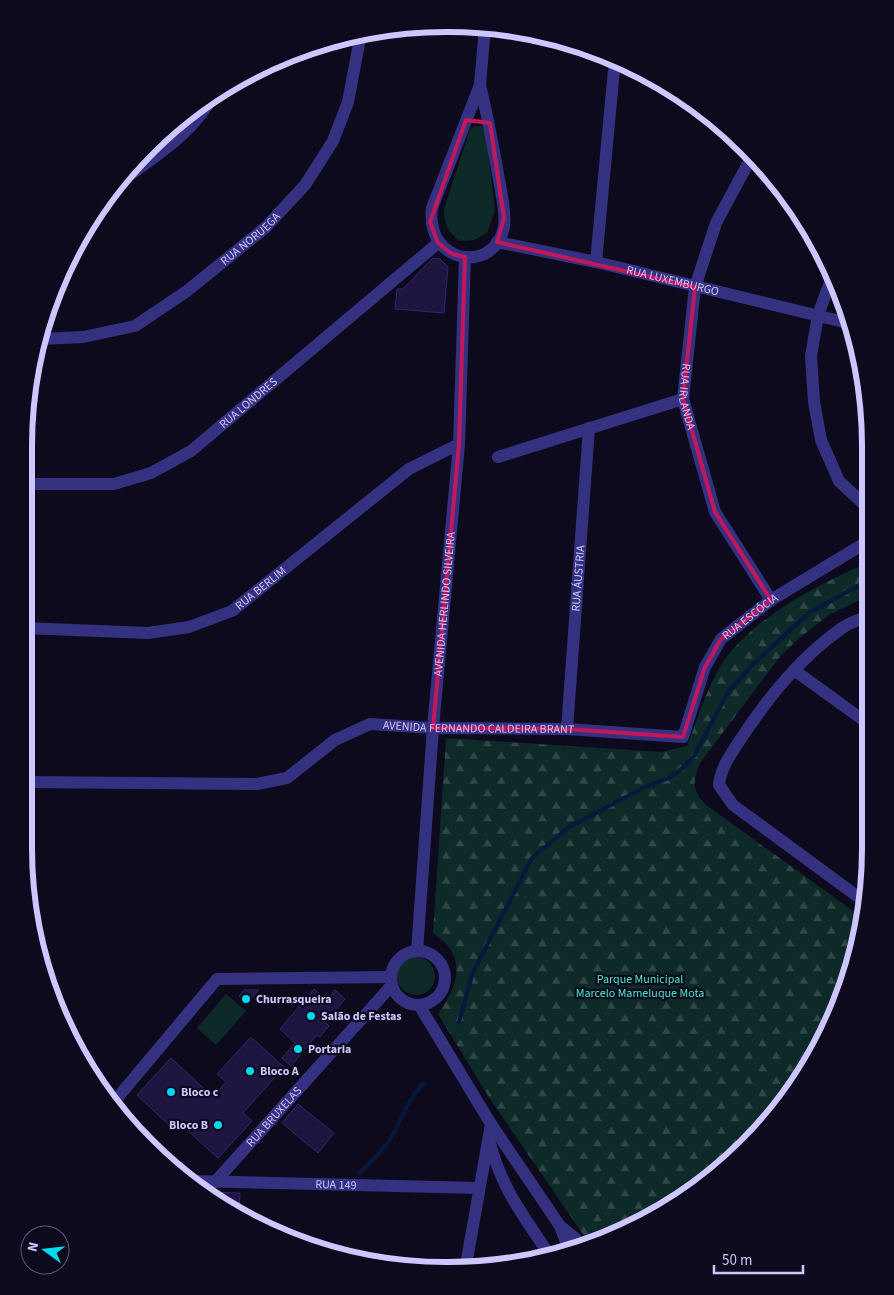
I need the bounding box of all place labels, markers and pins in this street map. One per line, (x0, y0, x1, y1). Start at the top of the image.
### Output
place label: Churrasqueira (256, 991, 332, 1008)
marker: Churrasqueira (240, 993, 252, 1005)
place label: Salão de Festas (321, 1008, 402, 1025)
marker: Salão de Festas (305, 1010, 317, 1022)
place label: Portaria (308, 1041, 351, 1058)
marker: Portaria (292, 1043, 304, 1055)
place label: Bloco A (260, 1063, 299, 1080)
marker: Bloco A (244, 1065, 256, 1077)
place label: Bloco c (181, 1084, 219, 1101)
marker: Bloco c (165, 1086, 177, 1098)
place label: Bloco B (169, 1117, 208, 1134)
marker: Bloco B (212, 1119, 224, 1131)

